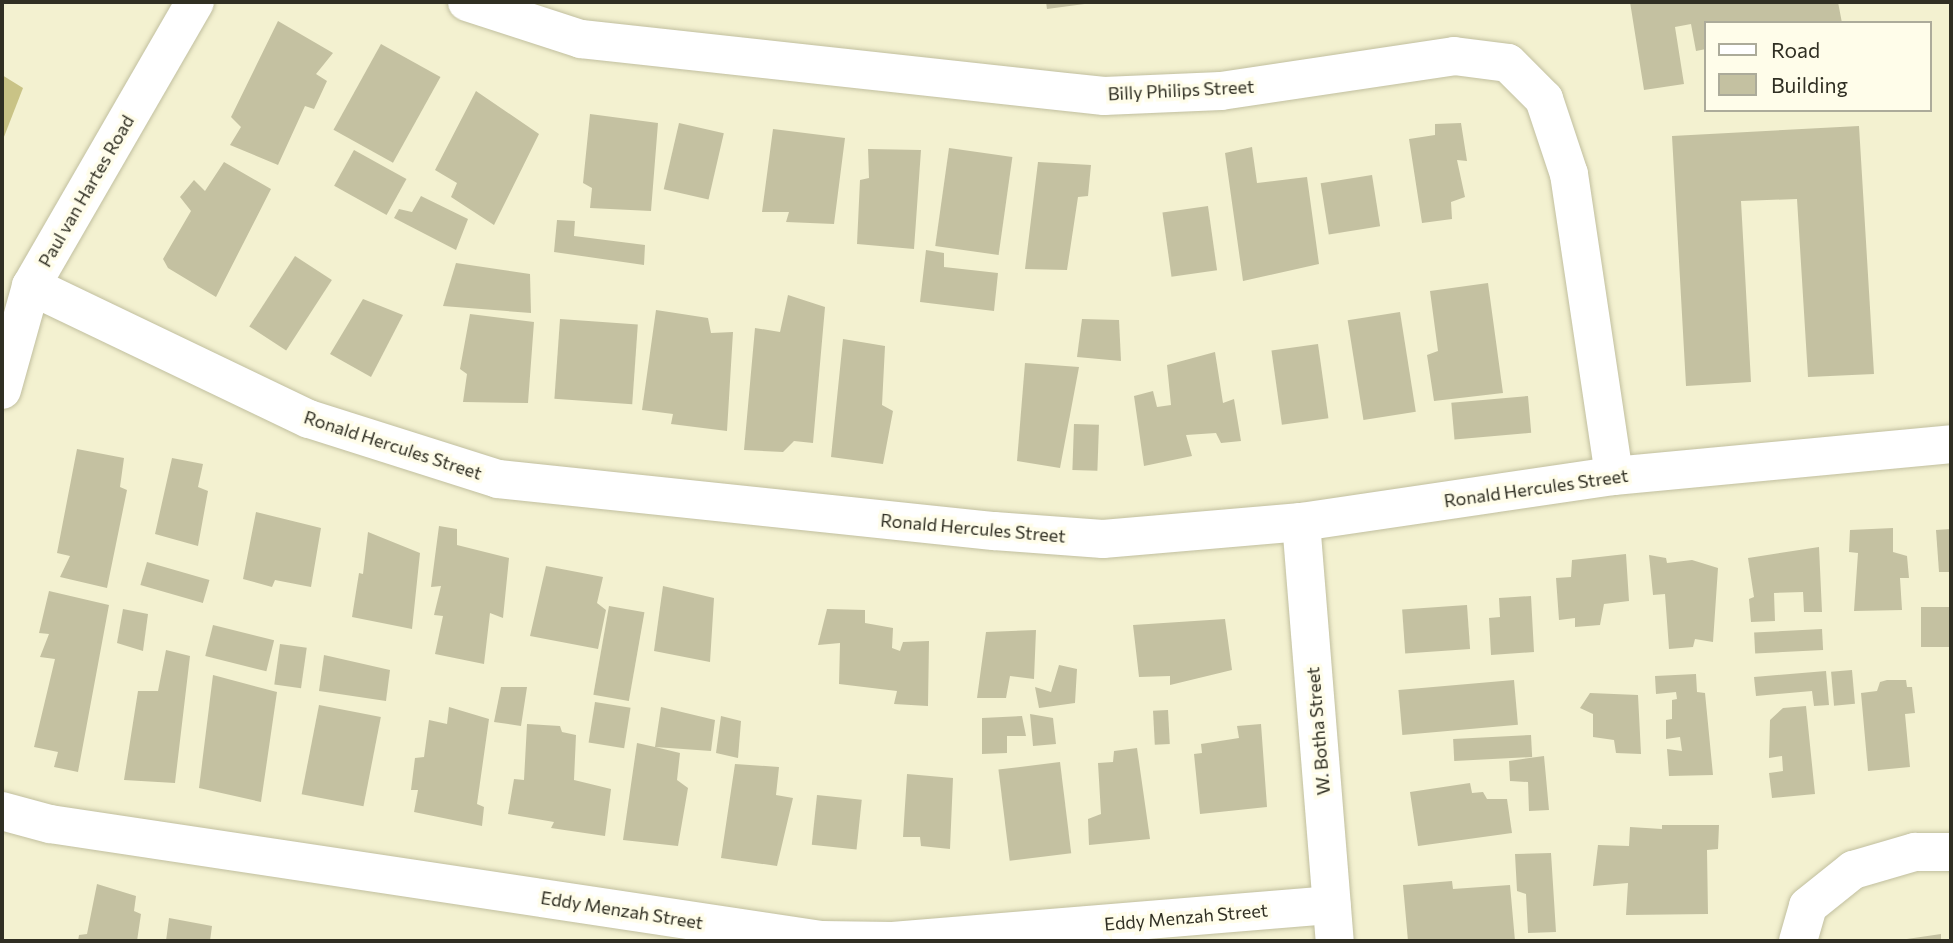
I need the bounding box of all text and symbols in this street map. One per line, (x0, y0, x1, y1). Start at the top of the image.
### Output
legend (1704, 21, 1932, 112)
text: Road (1771, 37, 1820, 62)
text: Building (1771, 72, 1848, 97)
street label: Billy Philips Street (1107, 75, 1255, 105)
street label: Paul van Hartes Road (34, 111, 138, 271)
street label: Ronald Hercules Street (301, 406, 485, 484)
street label: Ronald Hercules Street (1443, 464, 1629, 512)
street label: Ronald Hercules Street (880, 509, 1066, 547)
street label: W. Botha Street (1302, 666, 1334, 796)
street label: Eddy Menzah Street (539, 886, 705, 934)
street label: Eddy Menzah Street (1103, 899, 1269, 935)

